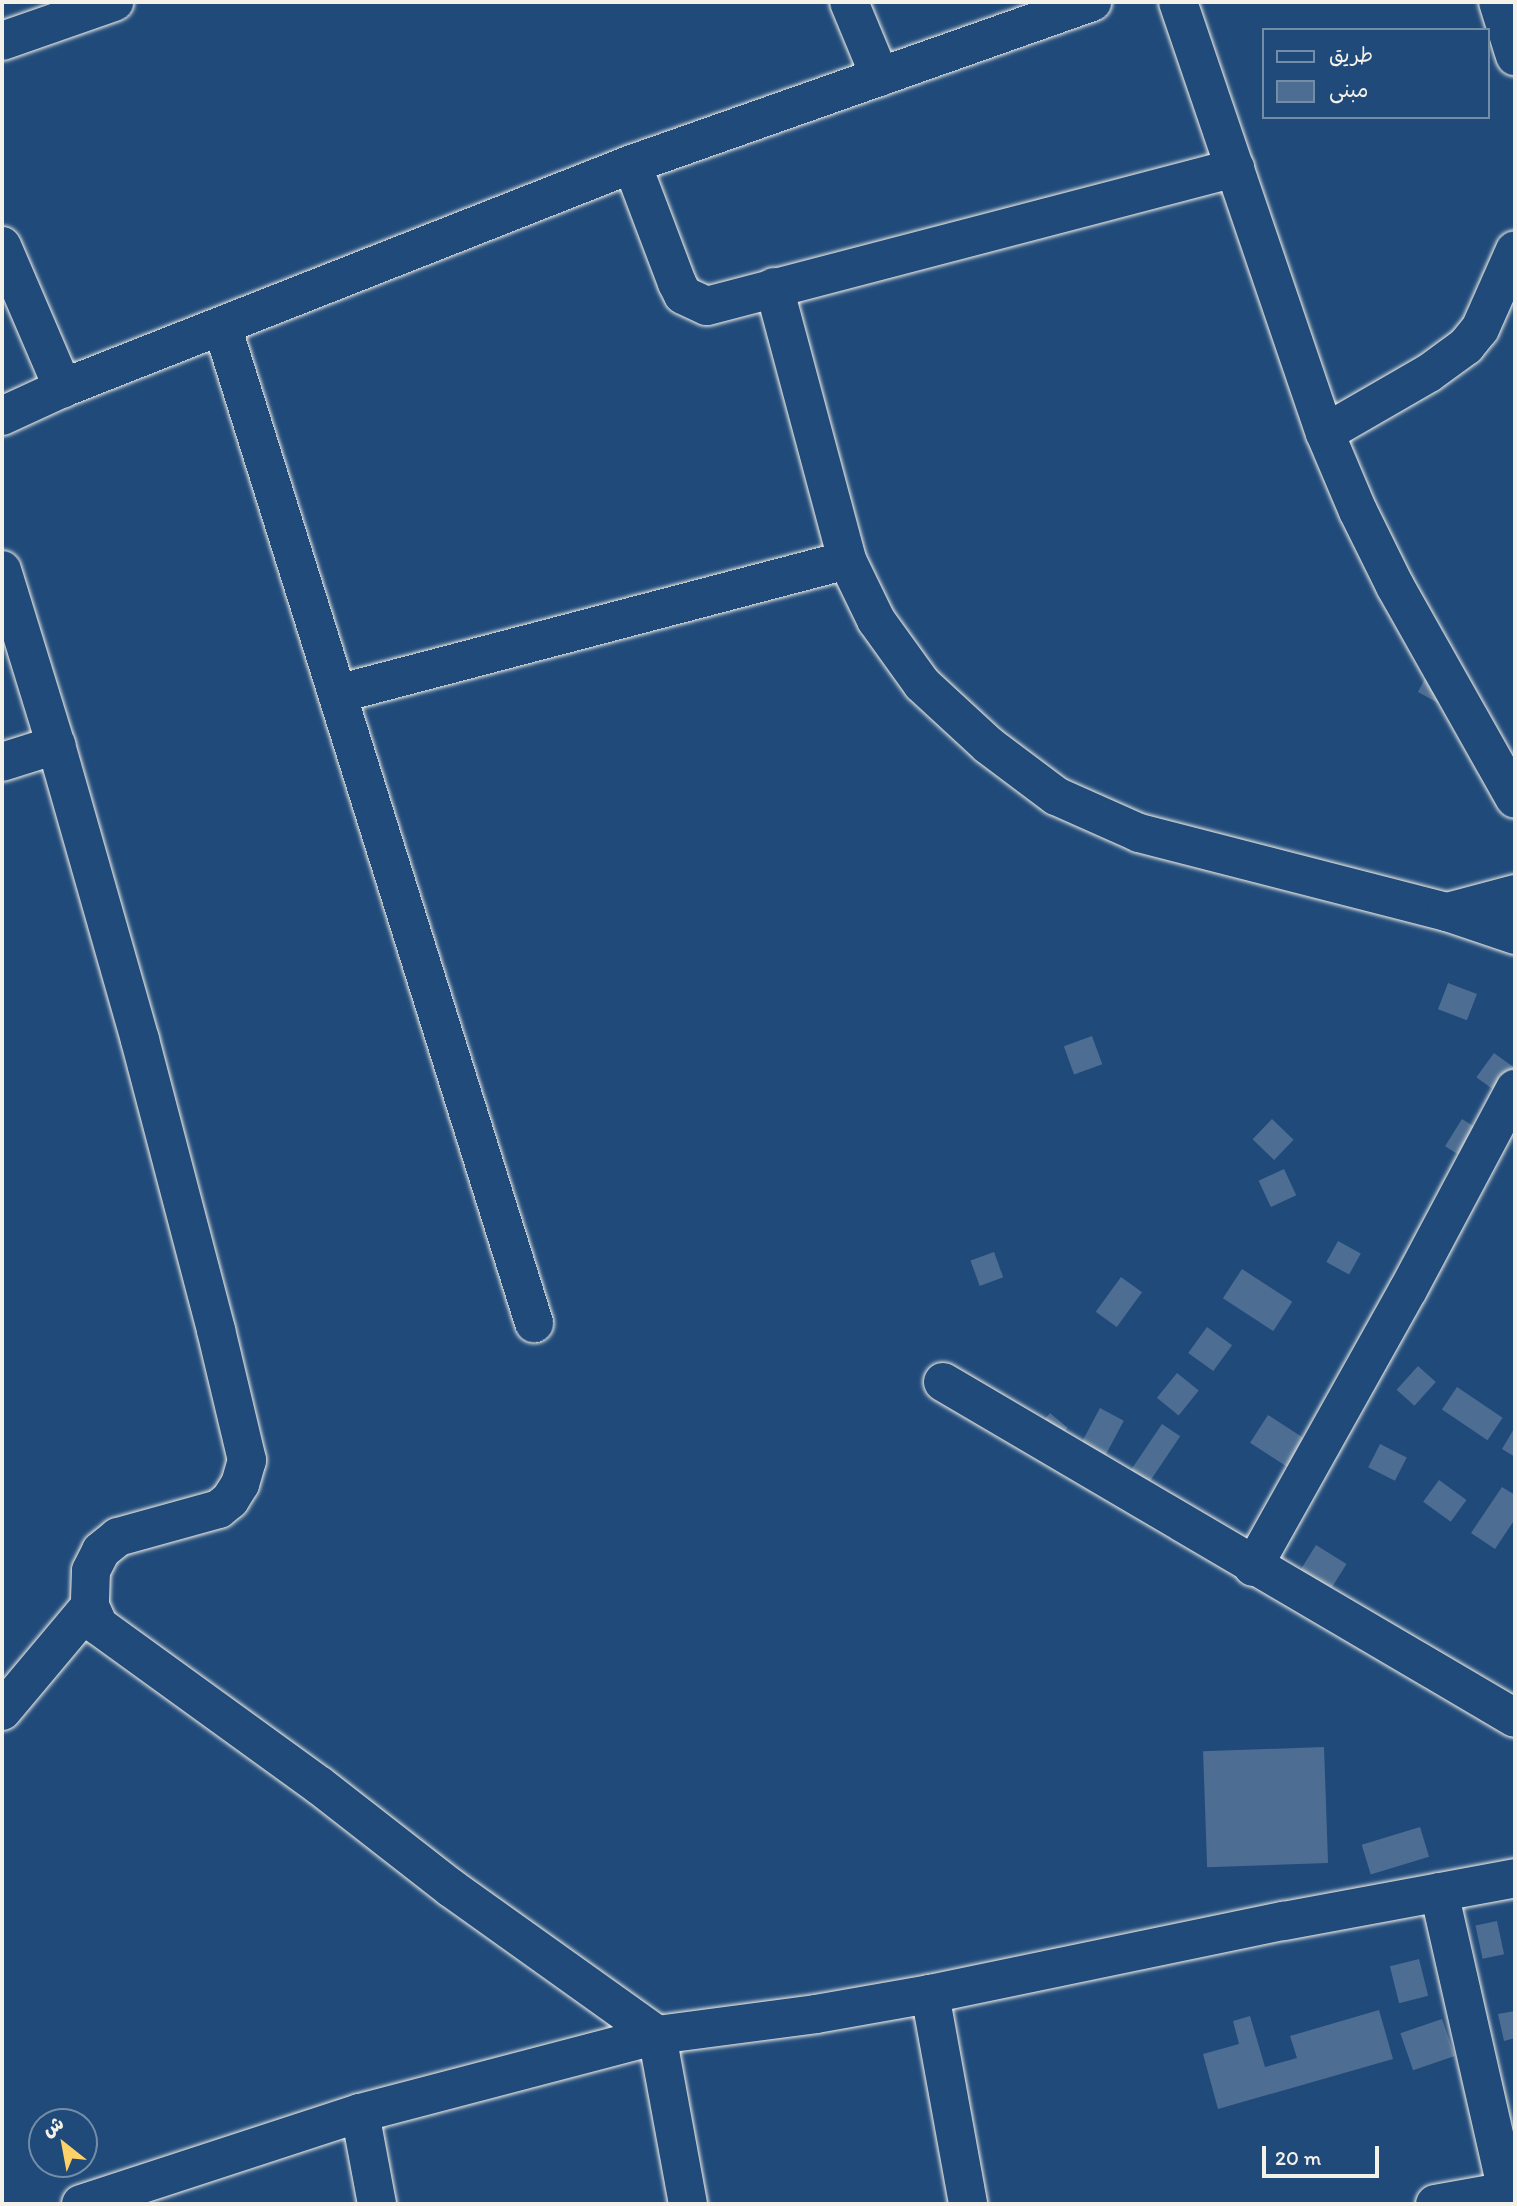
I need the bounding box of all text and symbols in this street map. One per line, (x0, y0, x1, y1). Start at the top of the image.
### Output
legend (1262, 28, 1489, 119)
text: طريق (1329, 42, 1373, 67)
text: مبنى (1329, 77, 1368, 102)
north arrow (28, 2108, 98, 2178)
text: ش (38, 2111, 68, 2142)
scale bar (1265, 2132, 1382, 2176)
text: 20 m (1275, 2145, 1321, 2170)

